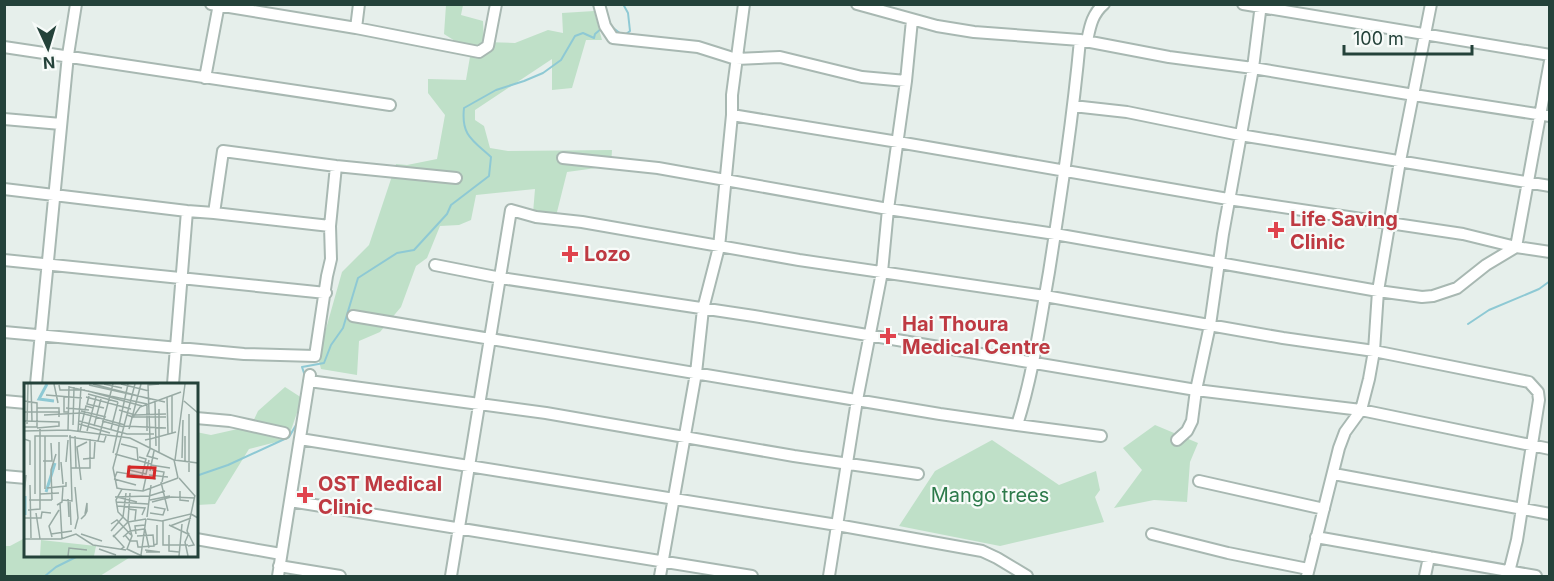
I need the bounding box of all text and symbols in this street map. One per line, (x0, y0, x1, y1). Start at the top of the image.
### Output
north arrow (18, 18, 78, 78)
scale bar (1344, 18, 1472, 56)
text: 100 m (1353, 28, 1404, 49)
text: N (42, 53, 56, 73)
place label: Life Saving Clinic (1290, 207, 1398, 254)
marker: Life Saving Clinic (1267, 221, 1285, 239)
place label: Lozo (584, 242, 631, 266)
marker: Lozo (561, 245, 579, 263)
place label: Hai Thoura Medical Centre (902, 312, 1050, 359)
marker: Hai Thoura Medical Centre (879, 327, 897, 345)
inset map (24, 383, 198, 557)
place label: OST Medical Clinic (318, 472, 442, 519)
park label: Mango trees (931, 483, 1049, 507)
marker: OST Medical Clinic (296, 486, 314, 504)

